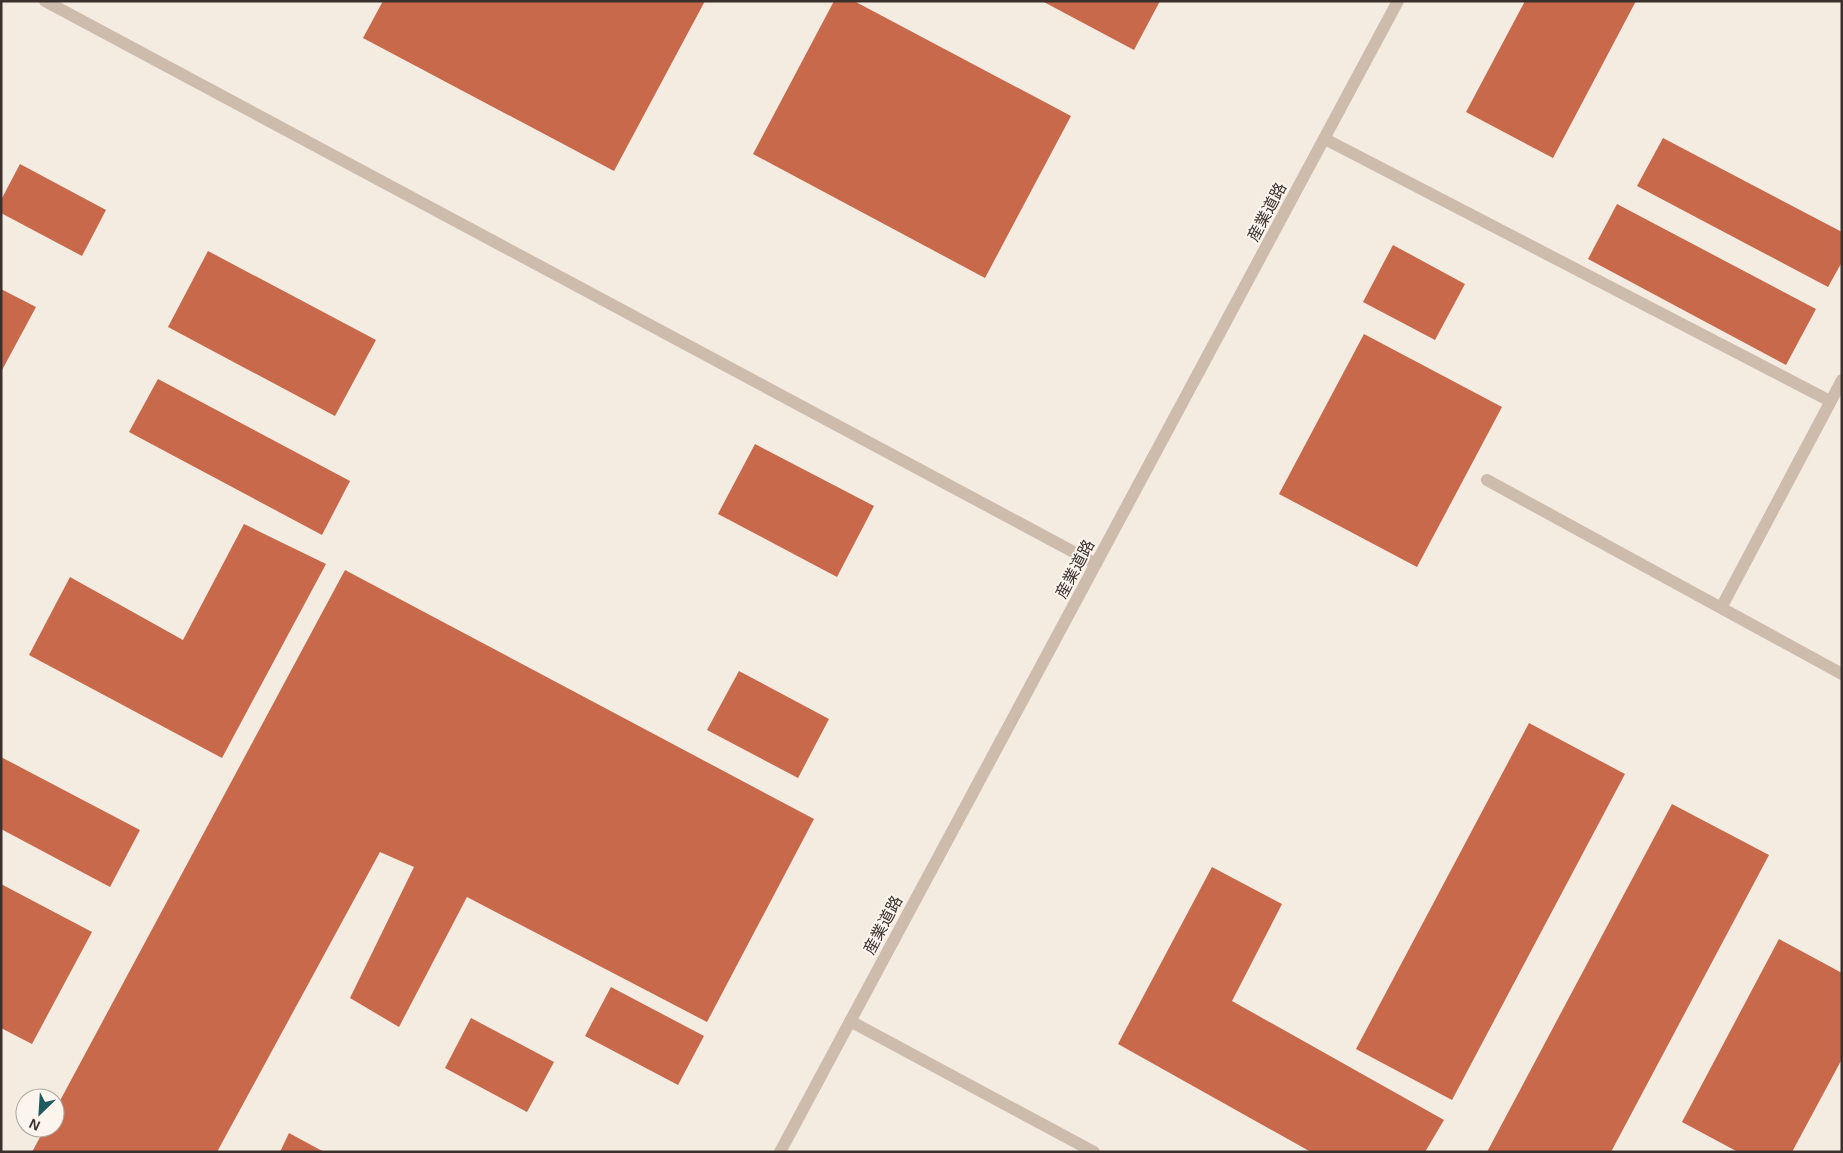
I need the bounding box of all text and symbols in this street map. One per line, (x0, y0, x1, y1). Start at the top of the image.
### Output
street label: 産業道路 (1244, 180, 1290, 244)
street label: 産業道路 (1052, 537, 1098, 601)
street label: 産業道路 (860, 893, 906, 957)
north arrow (15, 1088, 65, 1138)
text: N (27, 1115, 42, 1134)

